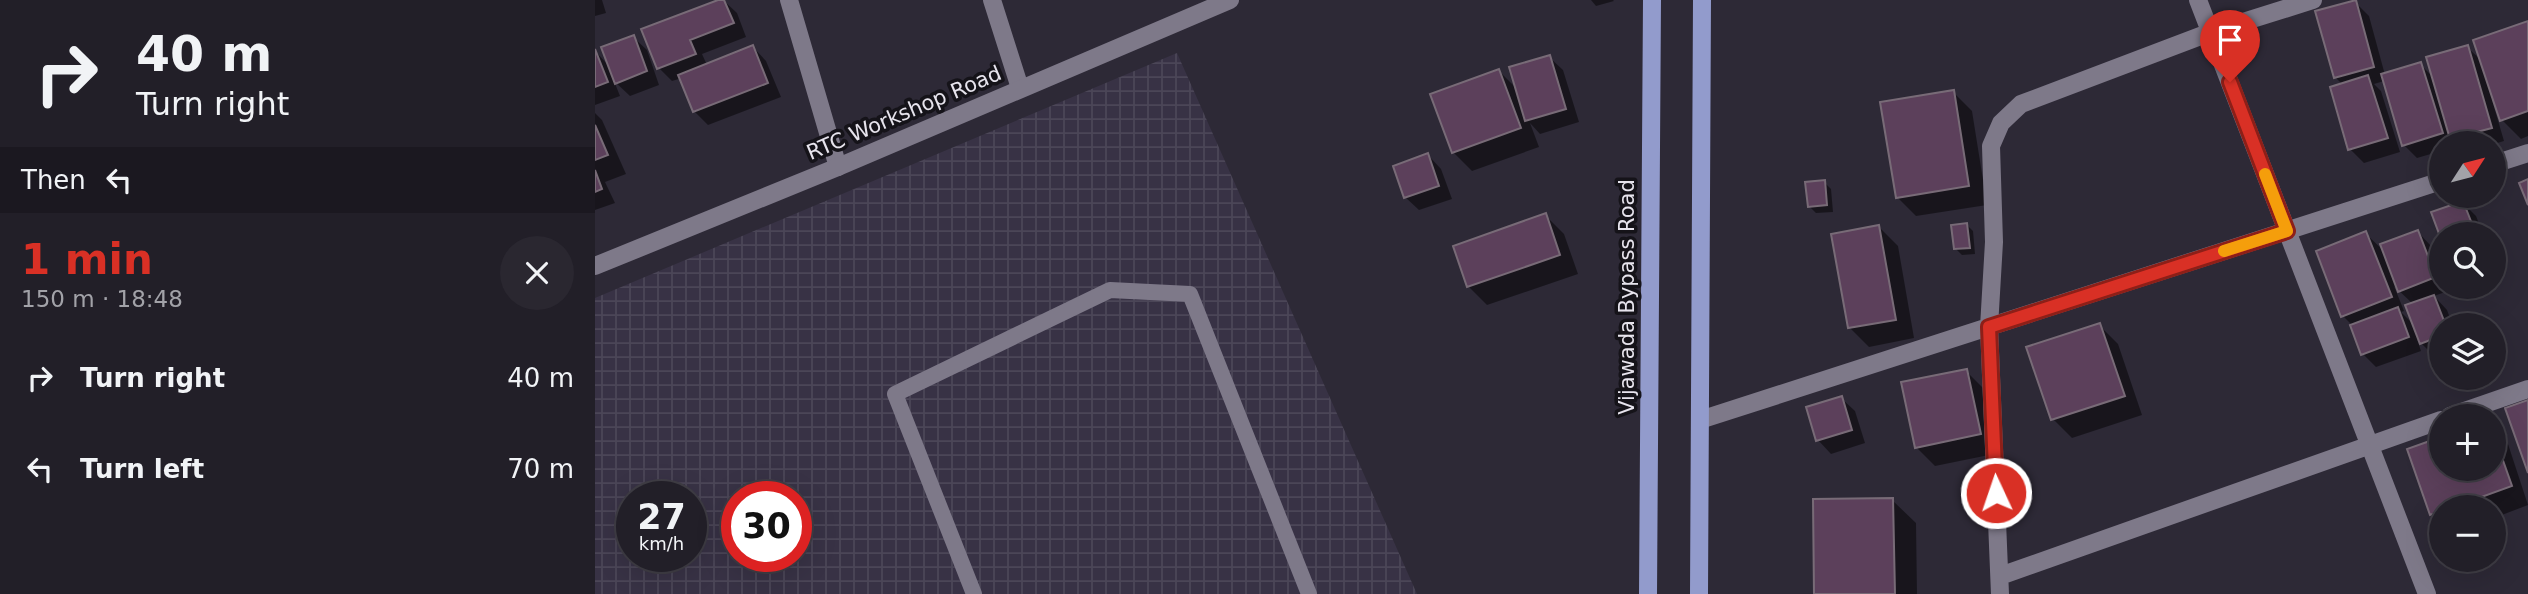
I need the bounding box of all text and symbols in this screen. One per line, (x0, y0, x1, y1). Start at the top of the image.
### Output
pin (2200, 10, 2260, 82)
icon: arrive (2211, 21, 2249, 59)
text: 40 m (136, 26, 272, 83)
icon: right (21, 28, 112, 119)
street label: RTC Workshop Road (803, 61, 1005, 165)
text: Turn right (136, 85, 289, 123)
north arrow (2429, 131, 2506, 208)
map controls (2429, 131, 2506, 572)
icon: left (100, 161, 138, 199)
text: Then (21, 165, 86, 195)
street label: Vijawada Bypass Road (1615, 179, 1639, 415)
button: search (2429, 222, 2506, 299)
text: 1 min (21, 235, 153, 284)
button: close (500, 236, 574, 310)
text: 150 m · 18:48 (21, 286, 183, 312)
button: layers (2429, 313, 2506, 390)
icon: right (21, 359, 59, 397)
text: Turn right (80, 363, 225, 393)
text: 40 m (507, 363, 574, 393)
button: + (2429, 404, 2506, 481)
icon: left (21, 450, 59, 488)
text: Turn left (80, 454, 204, 484)
text: 70 m (507, 454, 574, 484)
position arrow (1959, 456, 2033, 530)
speed limit sign: 30 (721, 481, 812, 572)
button: − (2429, 495, 2506, 572)
text: 27 (637, 497, 686, 537)
text: km/h (639, 533, 684, 554)

